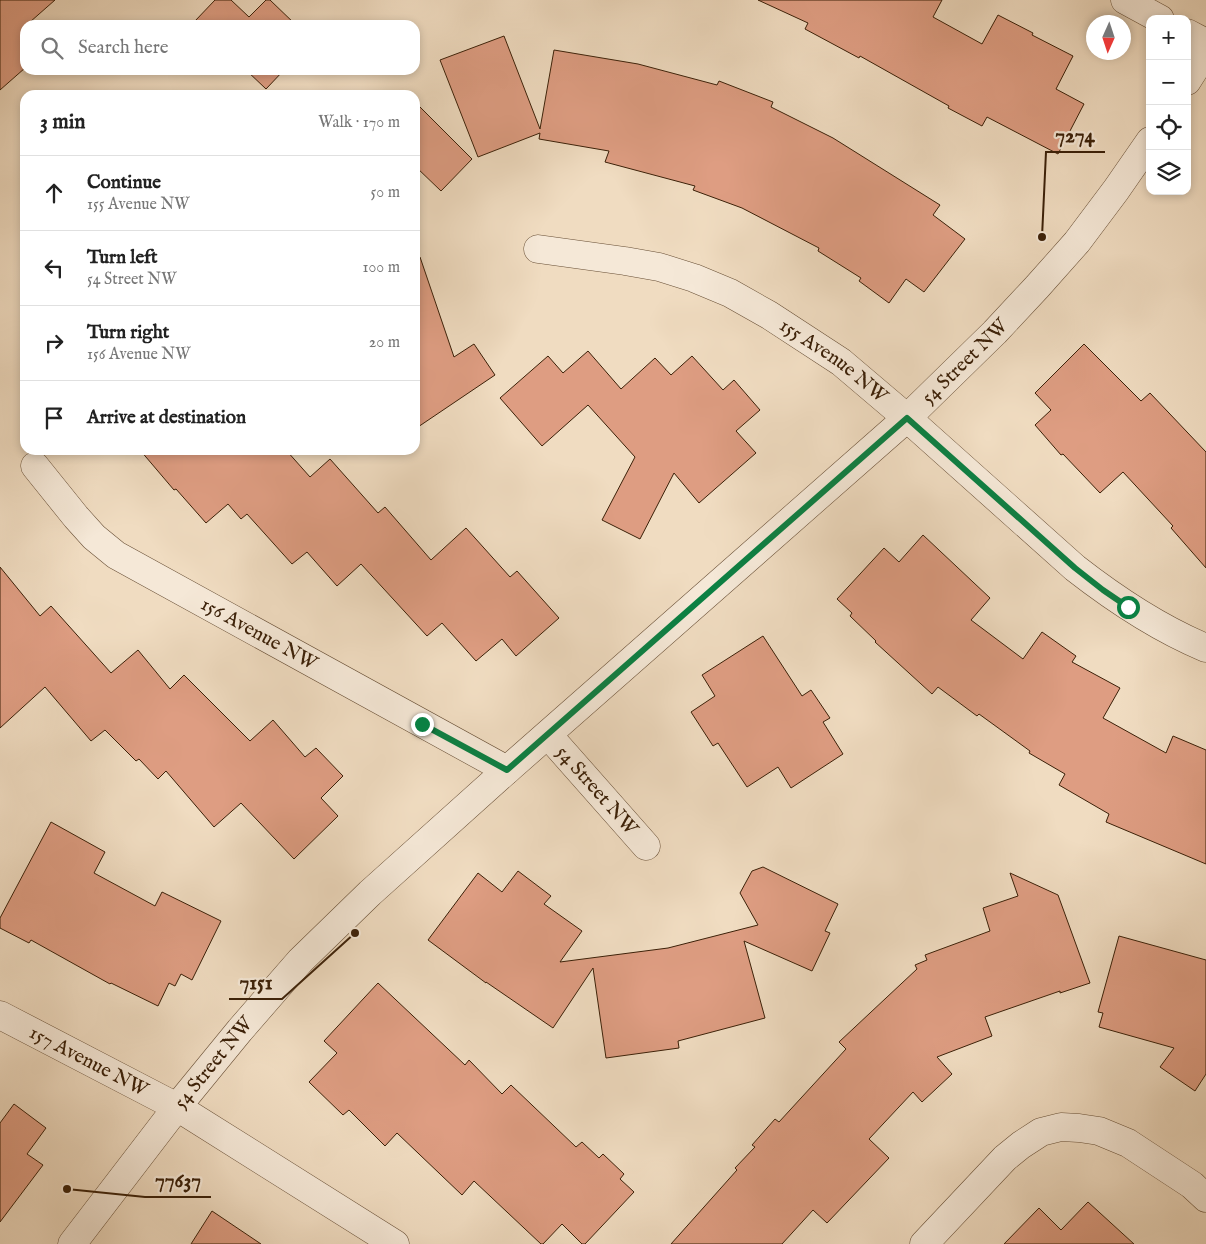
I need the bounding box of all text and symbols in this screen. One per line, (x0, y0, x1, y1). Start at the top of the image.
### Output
north arrow (1086, 15, 1131, 60)
map controls (1146, 15, 1191, 195)
button: + (1146, 15, 1191, 60)
search box (20, 20, 420, 75)
icon: search (38, 34, 66, 62)
text: Search here (78, 36, 169, 60)
button: − (1146, 60, 1191, 105)
button: locate (1146, 105, 1191, 150)
text: 3 min (40, 109, 85, 136)
text: Walk · 170 m (318, 113, 400, 133)
callout: 7274 (1046, 116, 1105, 152)
text: 7274 (1055, 123, 1095, 150)
button: layers (1146, 150, 1191, 195)
text: Continue (87, 171, 161, 195)
icon: ahead (40, 179, 68, 207)
text: 50 m (371, 183, 400, 203)
text: 155 Avenue NW (87, 195, 190, 215)
text: Turn left (87, 246, 158, 270)
icon: left (40, 254, 68, 282)
text: 100 m (363, 258, 400, 278)
text: 54 Street NW (87, 270, 176, 290)
street label: 155 Avenue NW (775, 313, 894, 409)
street label: 54 Street NW (916, 313, 1014, 409)
text: Turn right (87, 321, 169, 345)
icon: right (40, 329, 68, 357)
text: 20 m (369, 333, 400, 353)
text: 156 Avenue NW (87, 345, 190, 365)
icon: arrive (40, 404, 68, 432)
text: Arrive at destination (87, 406, 246, 430)
street label: 156 Avenue NW (196, 592, 323, 676)
route start (1117, 596, 1140, 619)
route end (411, 713, 434, 736)
street label: 54 Street NW (551, 740, 644, 841)
callout: 7151 (229, 963, 282, 999)
text: 7151 (239, 970, 273, 997)
street label: 54 Street NW (168, 1011, 259, 1114)
street label: 157 Avenue NW (25, 1020, 153, 1103)
callout: 77637 (145, 1161, 211, 1197)
text: 77637 (155, 1168, 201, 1195)

